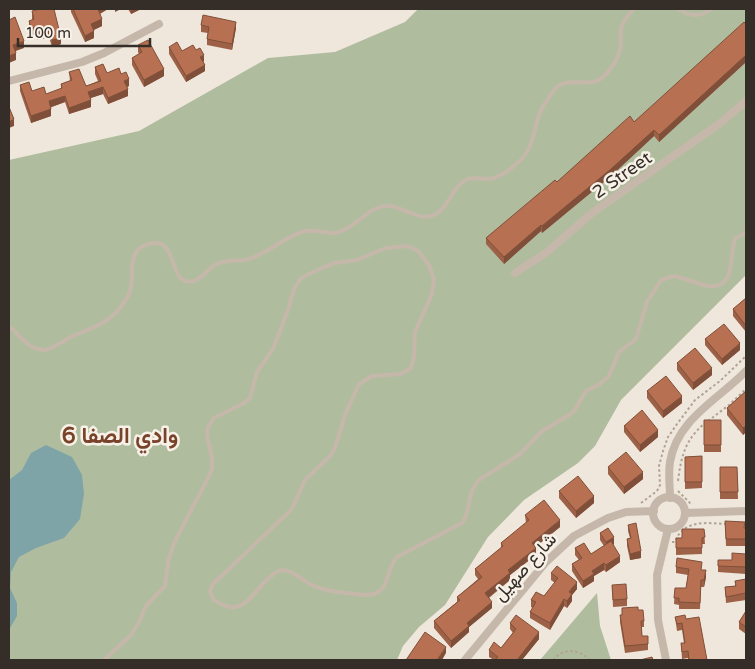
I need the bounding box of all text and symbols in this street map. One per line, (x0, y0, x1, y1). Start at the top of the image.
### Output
scale bar (18, 15, 150, 47)
text: 100 m (25, 24, 71, 42)
street label: 2 Street (588, 147, 656, 203)
district label: وادي الصفا 6 (62, 423, 178, 454)
street label: شارع صهيل (489, 528, 562, 606)

